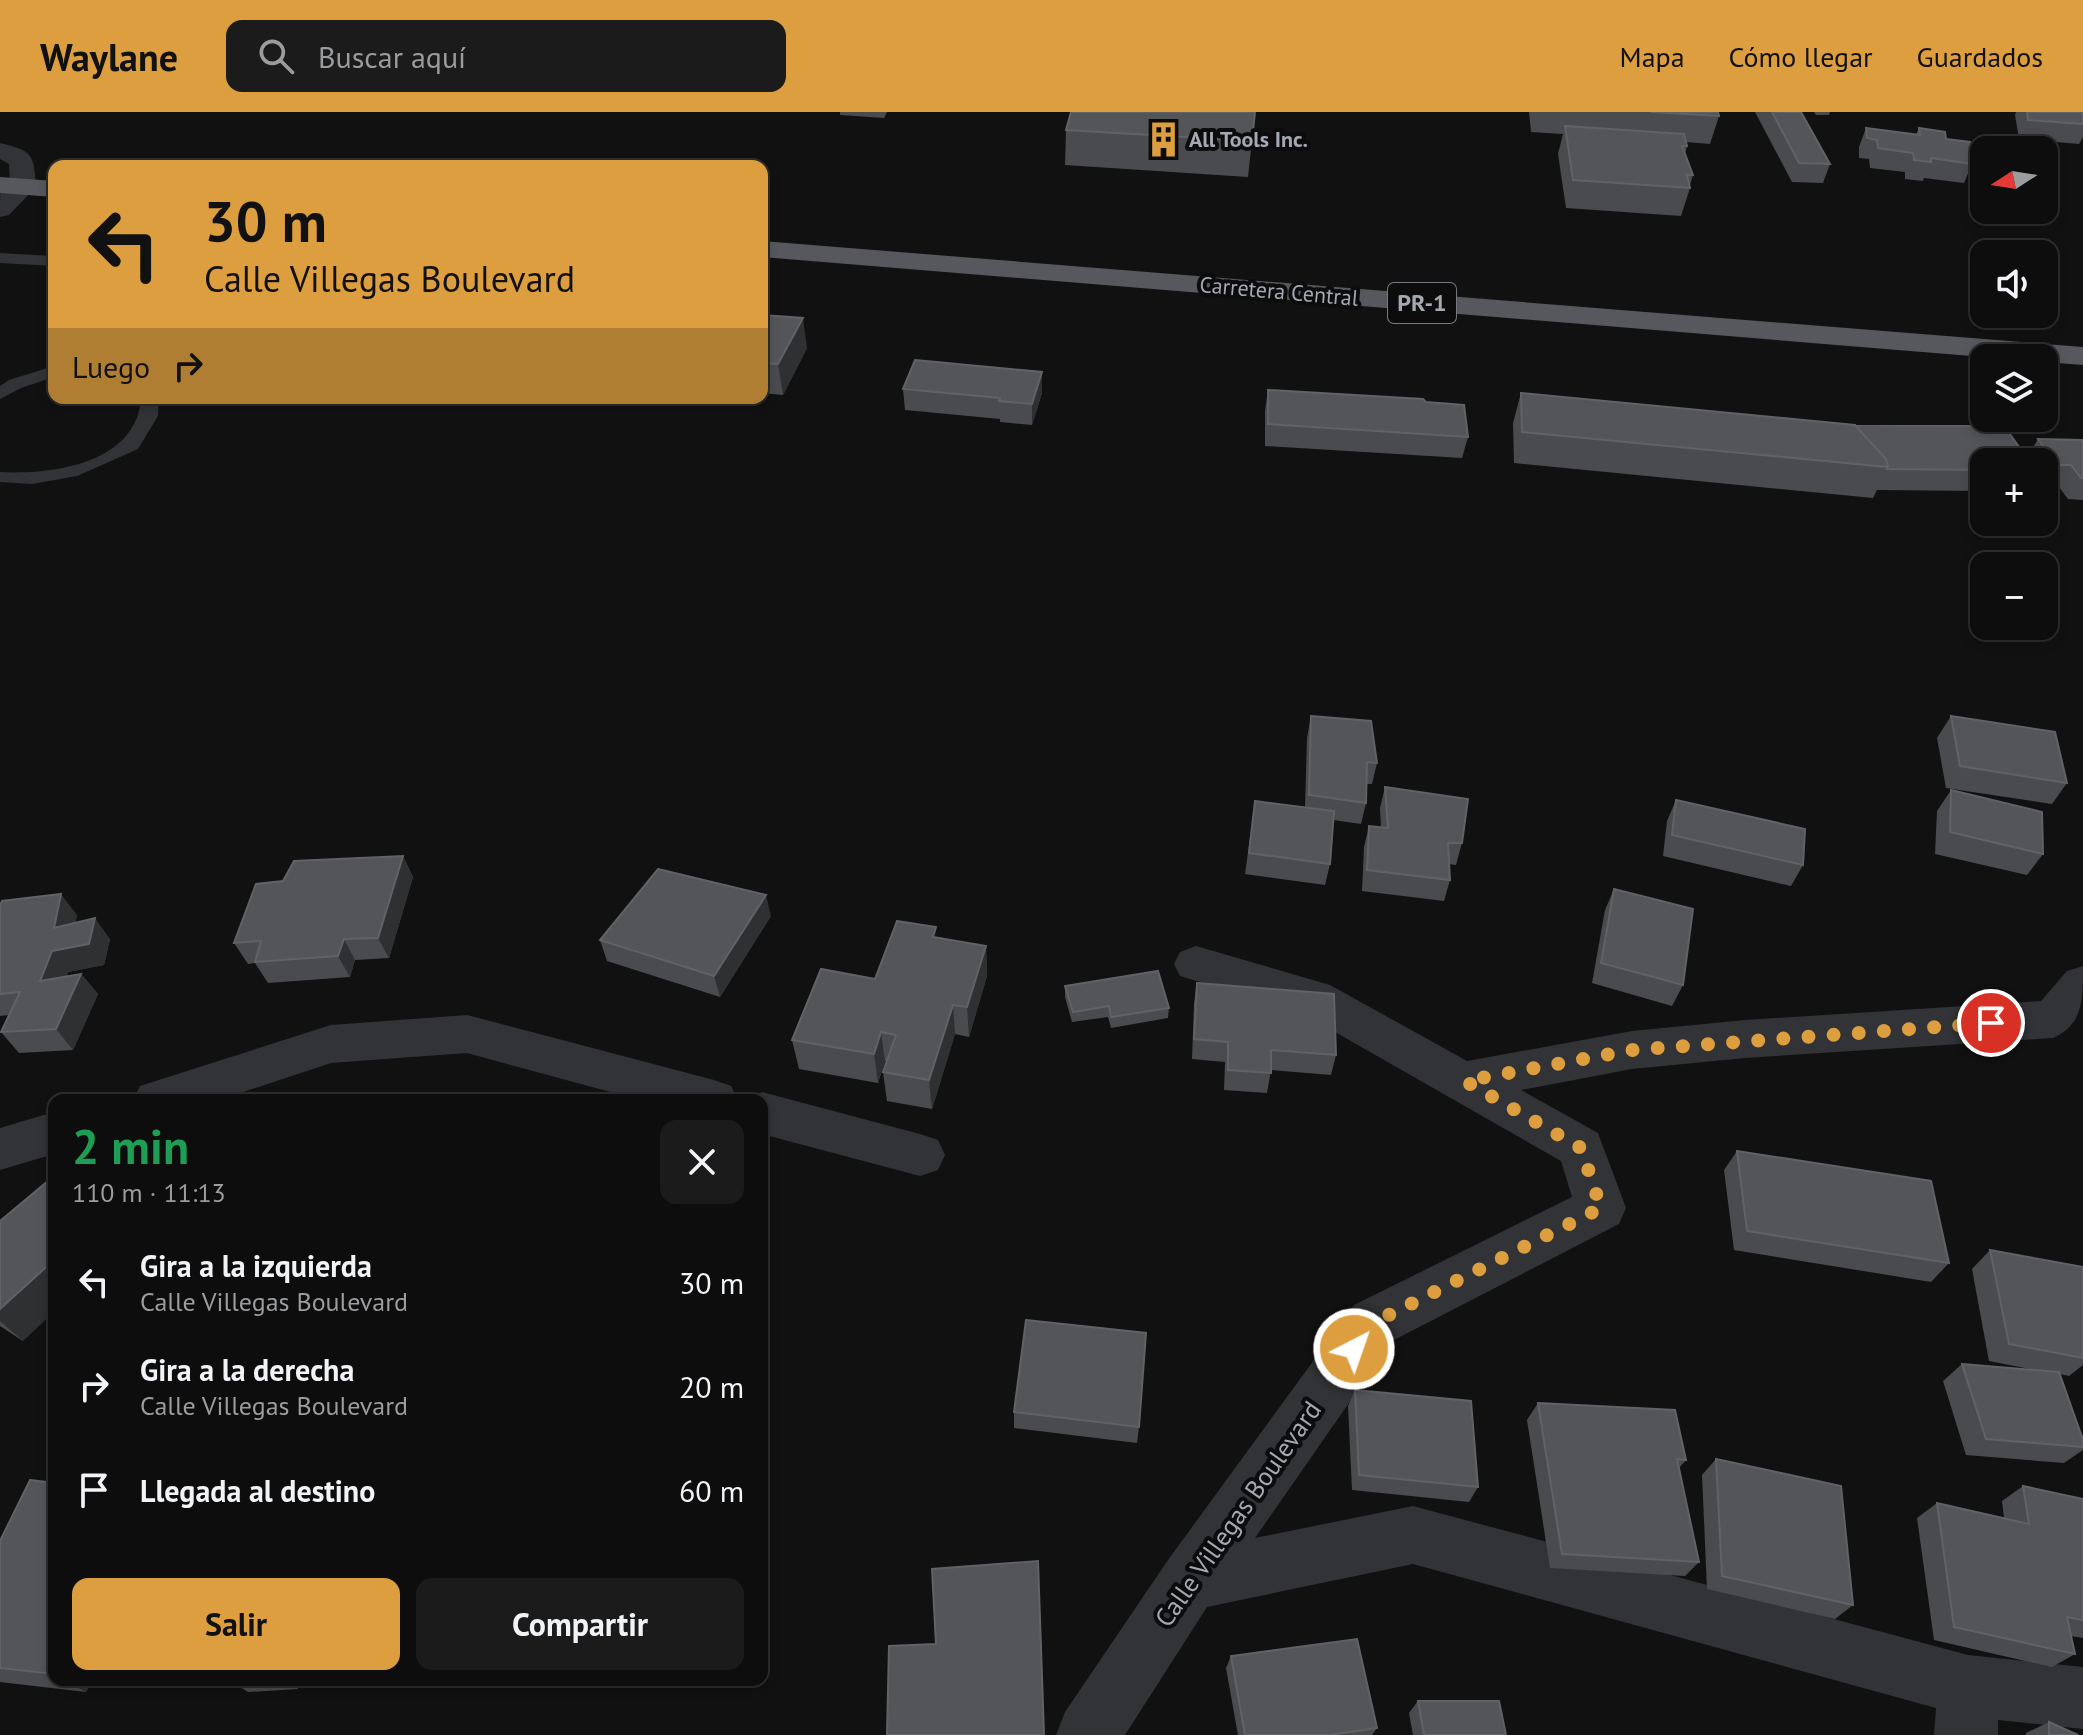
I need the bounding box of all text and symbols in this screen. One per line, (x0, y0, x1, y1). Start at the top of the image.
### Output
search box (226, 20, 786, 92)
text: Waylane (40, 32, 178, 81)
icon: search (254, 34, 298, 78)
text: Buscar aquí (318, 37, 466, 76)
text: Mapa (1620, 38, 1685, 75)
text: Cómo llegar (1729, 38, 1873, 75)
text: Guardados (1917, 38, 2043, 75)
building icon: All Tools Inc. (1144, 120, 1182, 158)
place label: All Tools Inc. (1189, 125, 1308, 153)
north arrow (1970, 136, 2058, 224)
map controls (1970, 136, 2058, 640)
text: 30 m (204, 185, 327, 257)
icon: left (72, 192, 176, 296)
button: sound (1970, 240, 2058, 328)
text: Calle Villegas Boulevard (204, 255, 575, 302)
street label: Carretera Central (1198, 270, 1360, 312)
road number: PR-1 (1388, 283, 1456, 323)
icon: right (166, 344, 210, 388)
button: layers (1970, 344, 2058, 432)
text: Luego (72, 347, 150, 386)
button: + (1970, 448, 2058, 536)
button: − (1970, 552, 2058, 640)
pin (1957, 989, 2025, 1057)
icon: arrive (1969, 1001, 2013, 1045)
text: 2 min (72, 1115, 189, 1177)
button: close (660, 1120, 744, 1204)
text: 110 m · 11:13 (72, 1176, 226, 1209)
text: Gira a la izquierda (140, 1246, 372, 1285)
icon: left (72, 1260, 116, 1304)
text: 30 m (679, 1263, 744, 1302)
text: Calle Villegas Boulevard (140, 1285, 408, 1318)
position arrow (1312, 1307, 1396, 1391)
text: Gira a la derecha (140, 1350, 354, 1389)
icon: right (72, 1364, 116, 1408)
text: 20 m (679, 1367, 744, 1406)
text: Calle Villegas Boulevard (140, 1389, 408, 1422)
street label: Calle Villegas Boulevard (1147, 1394, 1328, 1633)
icon: arrive (72, 1468, 116, 1512)
text: Llegada al destino (140, 1471, 375, 1510)
text: 60 m (679, 1471, 744, 1510)
button: Salir (72, 1578, 400, 1670)
button: Compartir (416, 1578, 744, 1670)

